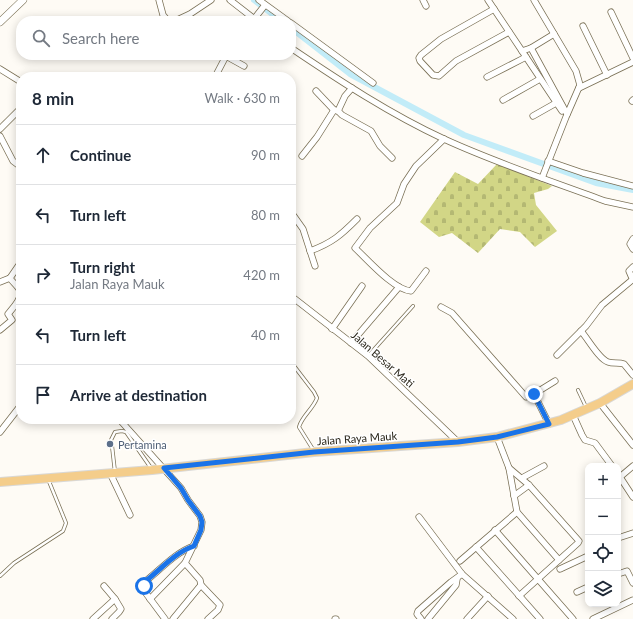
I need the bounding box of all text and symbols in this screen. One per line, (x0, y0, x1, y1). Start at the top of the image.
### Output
search box (16, 16, 296, 60)
icon: search (30, 27, 52, 49)
text: Search here (62, 29, 139, 47)
text: 8 min (32, 88, 74, 109)
text: Walk · 630 m (204, 90, 280, 106)
icon: ahead (32, 144, 54, 166)
text: Continue (70, 146, 131, 164)
text: 90 m (251, 147, 280, 163)
icon: left (32, 204, 54, 226)
text: Turn left (70, 206, 126, 224)
text: 80 m (251, 207, 280, 223)
text: Turn right (70, 258, 135, 276)
icon: right (32, 264, 54, 286)
text: 420 m (243, 267, 280, 283)
text: Jalan Raya Mauk (70, 276, 165, 292)
icon: left (32, 324, 54, 346)
text: Turn left (70, 326, 126, 344)
text: 40 m (251, 327, 280, 343)
street label: Jalan Besar Mati (349, 328, 417, 390)
icon: arrive (32, 384, 54, 406)
route end (525, 385, 543, 403)
text: Arrive at destination (70, 386, 207, 404)
street label: Jalan Raya Mauk (317, 429, 398, 447)
place label: Pertamina (118, 438, 167, 451)
marker: Pertamina (105, 439, 115, 449)
map controls (585, 463, 621, 607)
button: + (585, 463, 621, 499)
button: − (585, 499, 621, 535)
button: locate (585, 535, 621, 571)
button: layers (585, 571, 621, 607)
route start (135, 577, 153, 595)

